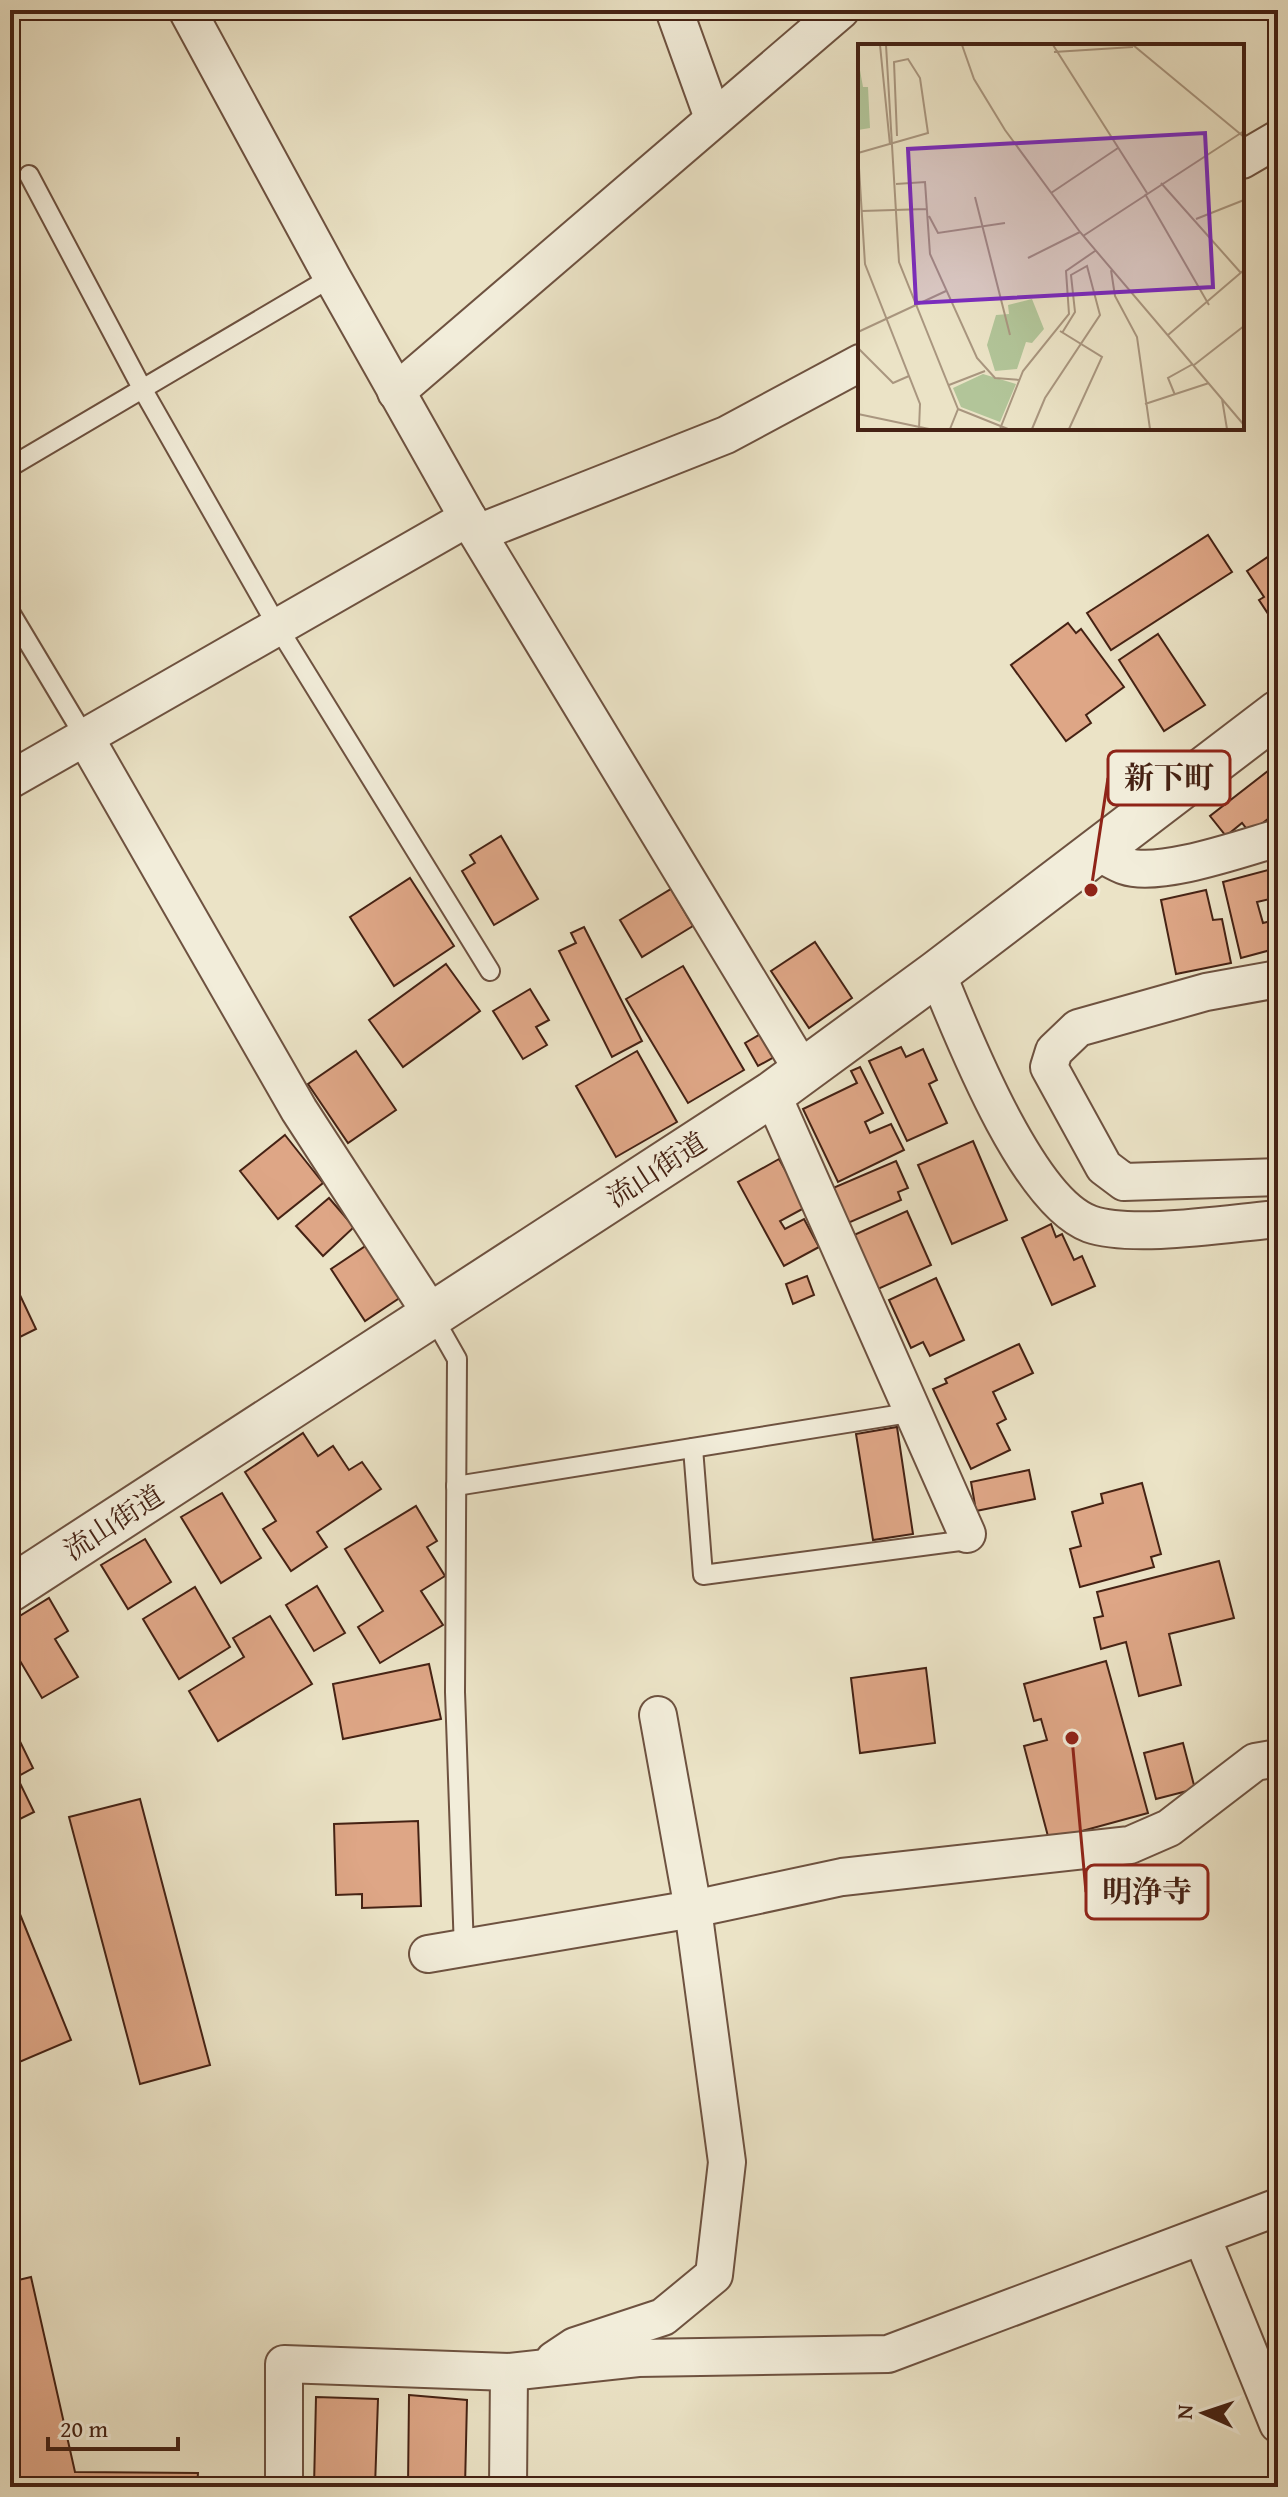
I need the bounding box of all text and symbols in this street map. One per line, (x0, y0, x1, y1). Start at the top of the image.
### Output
inset map (858, 44, 1244, 430)
callout: 新下町 (1108, 751, 1230, 805)
text: 新下町 (1124, 755, 1214, 799)
street label: 流山街道 (598, 1121, 714, 1217)
street label: 流山街道 (55, 1474, 171, 1570)
callout: 明浄寺 (1086, 1865, 1208, 1919)
text: 明浄寺 (1102, 1869, 1192, 1913)
north arrow (1164, 2373, 1244, 2453)
scale bar (48, 2401, 178, 2451)
text: N (1168, 2403, 1200, 2420)
text: 20 m (60, 2411, 108, 2446)

